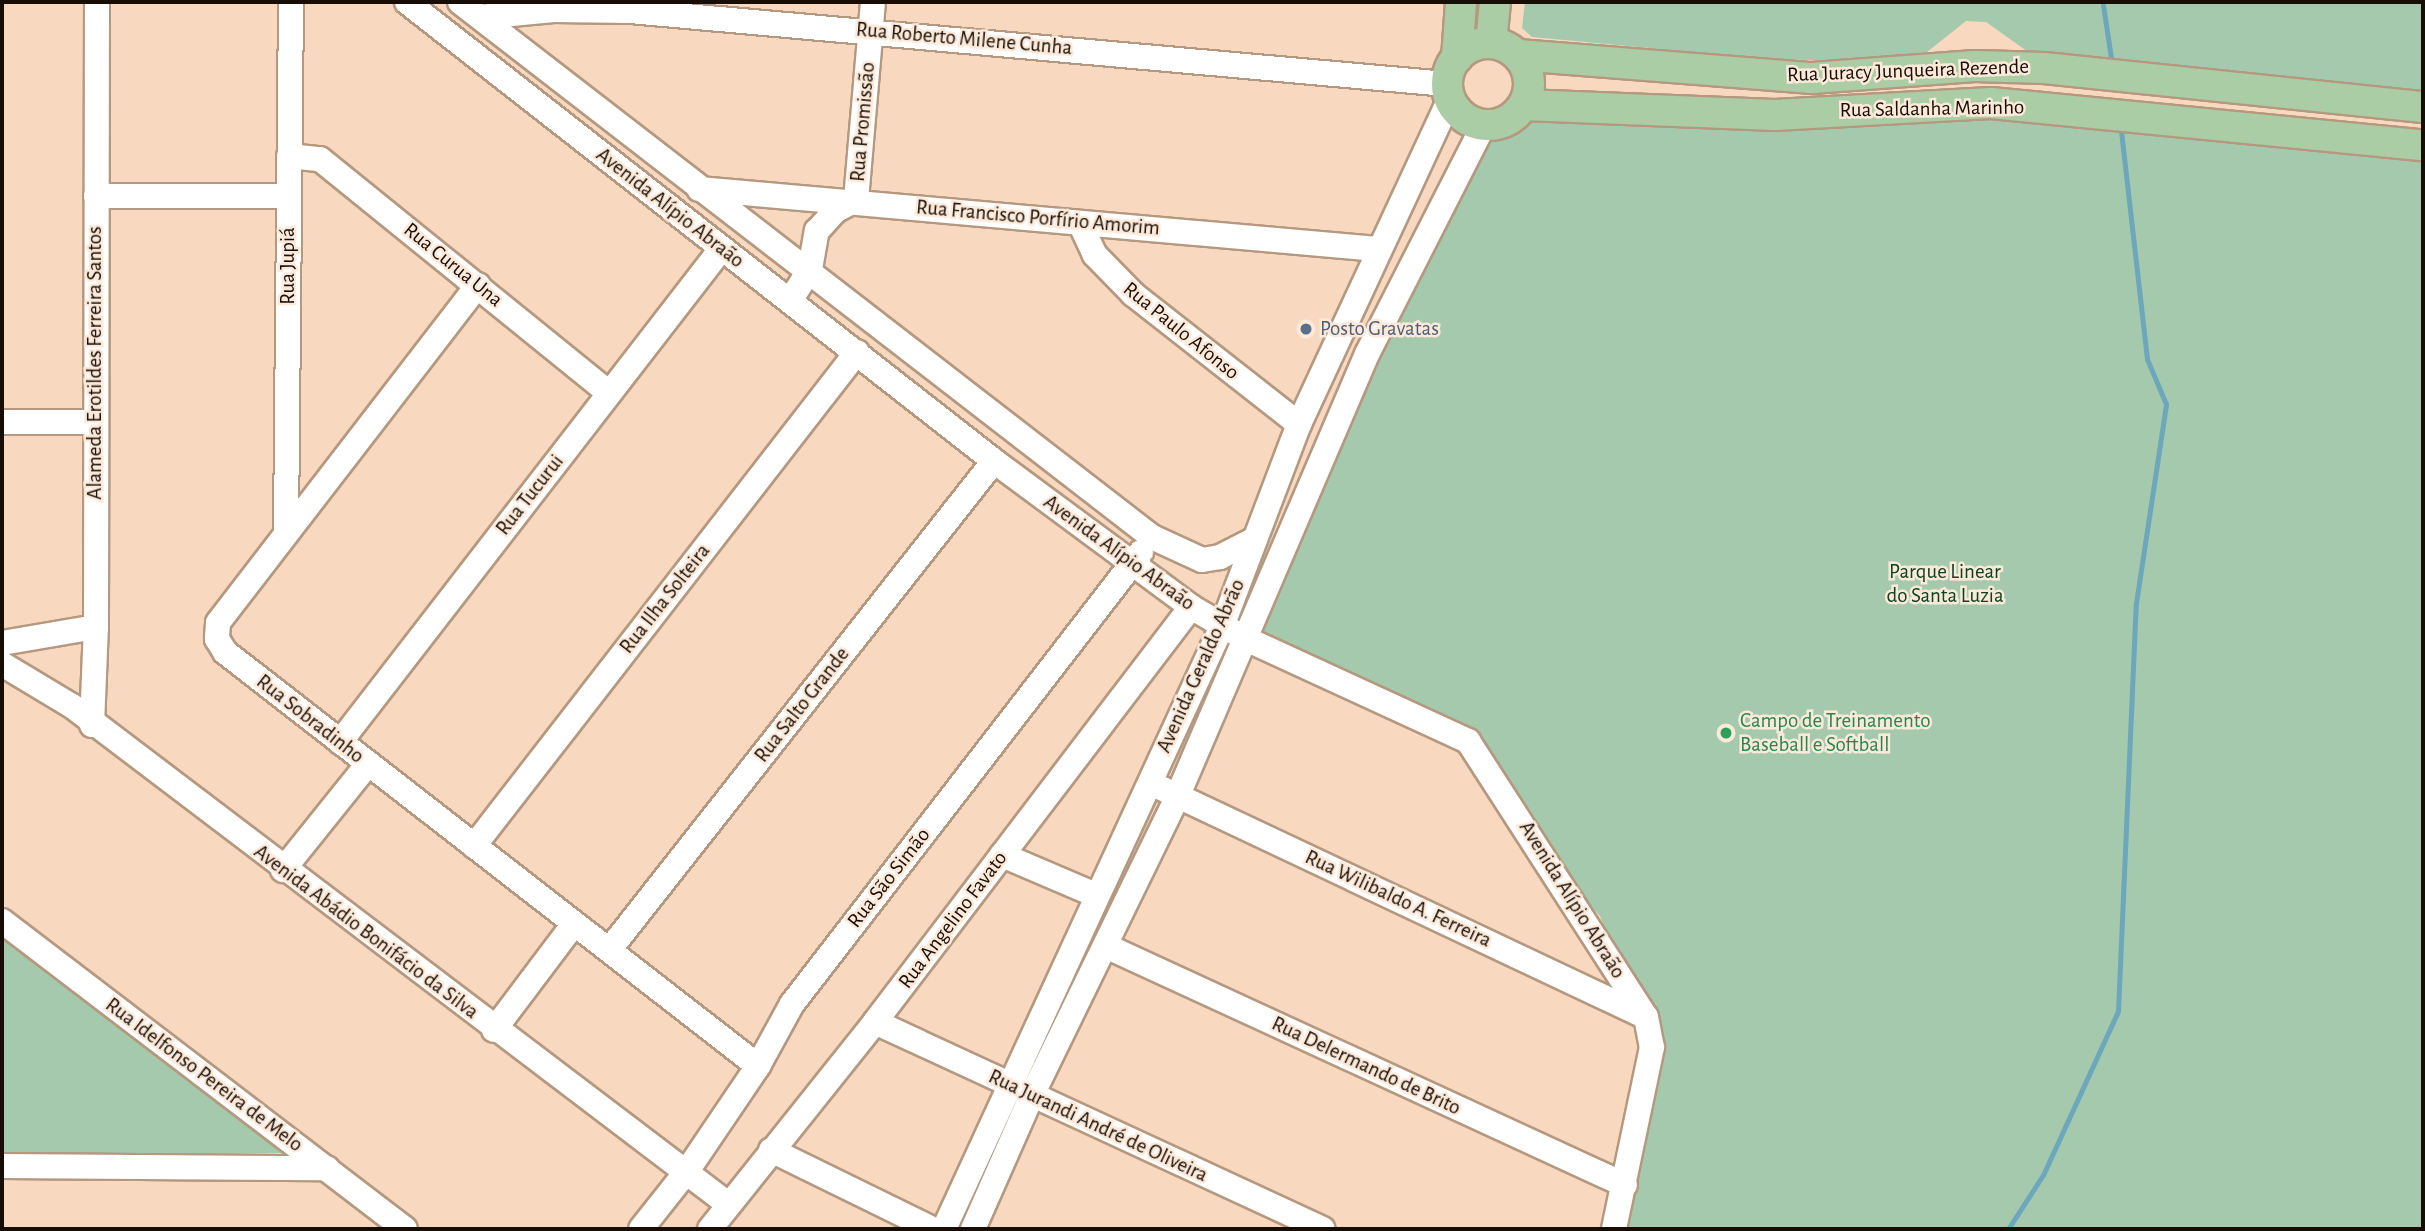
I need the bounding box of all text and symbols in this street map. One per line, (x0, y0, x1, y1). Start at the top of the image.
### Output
street label: Rua Roberto Milene Cunha (855, 17, 1073, 61)
street label: Rua Juracy Junqueira Rezende (1787, 54, 2029, 88)
street label: Rua Promissão (845, 61, 881, 183)
street label: Rua Saldanha Marinho (1840, 95, 2024, 123)
street label: Avenida Alípio Abraão (591, 142, 749, 274)
street label: Rua Francisco Porfírio Amorim (915, 195, 1161, 241)
street label: Rua Curua Una (398, 217, 508, 313)
street label: Alameda Erotildes Ferreira Santos (82, 226, 108, 500)
street label: Rua Jupiá (275, 227, 301, 305)
street label: Rua Paulo Afonso (1118, 277, 1244, 385)
place label: Posto Gravatas (1320, 316, 1439, 342)
marker: Posto Gravatas (1298, 321, 1314, 337)
street label: Rua Tucurui (491, 450, 569, 540)
street label: Avenida Alípio Abraão (1038, 490, 1200, 616)
street label: Rua Ilha Solteira (614, 539, 716, 659)
park label: Parque Linear do Santa Luzia (1886, 559, 2004, 609)
street label: Avenida Geraldo Abrão (1151, 575, 1251, 757)
street label: Rua Salto Grande (749, 642, 855, 768)
street label: Rua Sobradinho (251, 669, 369, 769)
place label: Campo de Treinamento Baseball e Softball (1740, 708, 1931, 758)
marker: Campo de Treinamento Baseball e Softball (1718, 725, 1734, 741)
street label: Avenida Alípio Abraão (1513, 817, 1631, 983)
street label: Rua São Simão (842, 823, 936, 933)
street label: Avenida Abádio Bonifácio da Silva (249, 839, 483, 1025)
street label: Rua Wilibaldo A. Ferreira (1301, 845, 1495, 953)
street label: Rua Angelino Favato (893, 846, 1013, 994)
street label: Rua Idelfonso Pereira de Melo (100, 992, 308, 1158)
street label: Rua Delermando de Brito (1268, 1011, 1464, 1121)
street label: Rua Jurandi André de Oliveira (984, 1064, 1212, 1188)

